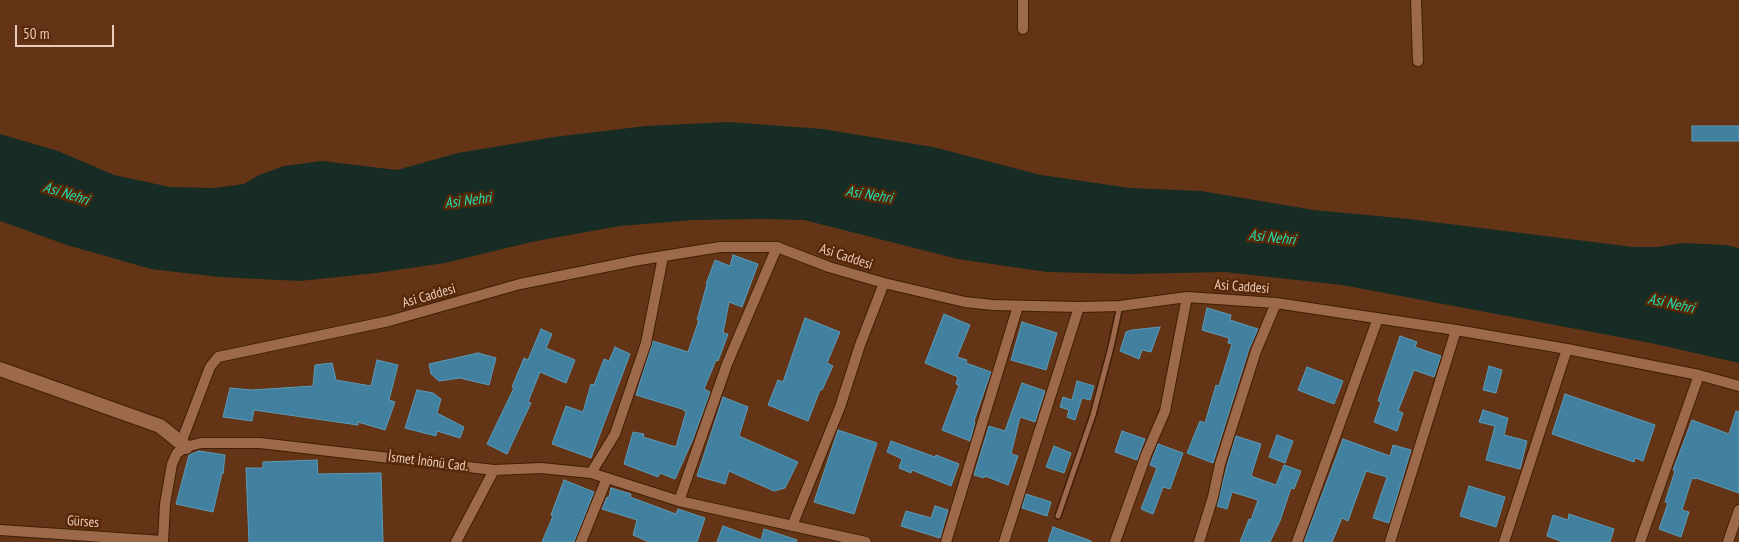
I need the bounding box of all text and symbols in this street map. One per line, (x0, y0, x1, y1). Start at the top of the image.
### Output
scale bar (18, 15, 116, 47)
text: 50 m (23, 24, 49, 43)
water label: Asi Nehri (41, 179, 91, 209)
water label: Asi Nehri (844, 182, 894, 208)
water label: Asi Nehri (444, 189, 492, 213)
water label: Asi Nehri (1248, 227, 1296, 249)
street label: Asi Caddesi (817, 241, 875, 273)
street label: Asi Caddesi (1214, 277, 1270, 297)
street label: Asi Caddesi (400, 280, 458, 312)
water label: Asi Nehri (1646, 290, 1696, 318)
street label: İsmet İnönü Cad. (387, 449, 469, 475)
street label: Gürses (66, 513, 100, 531)

